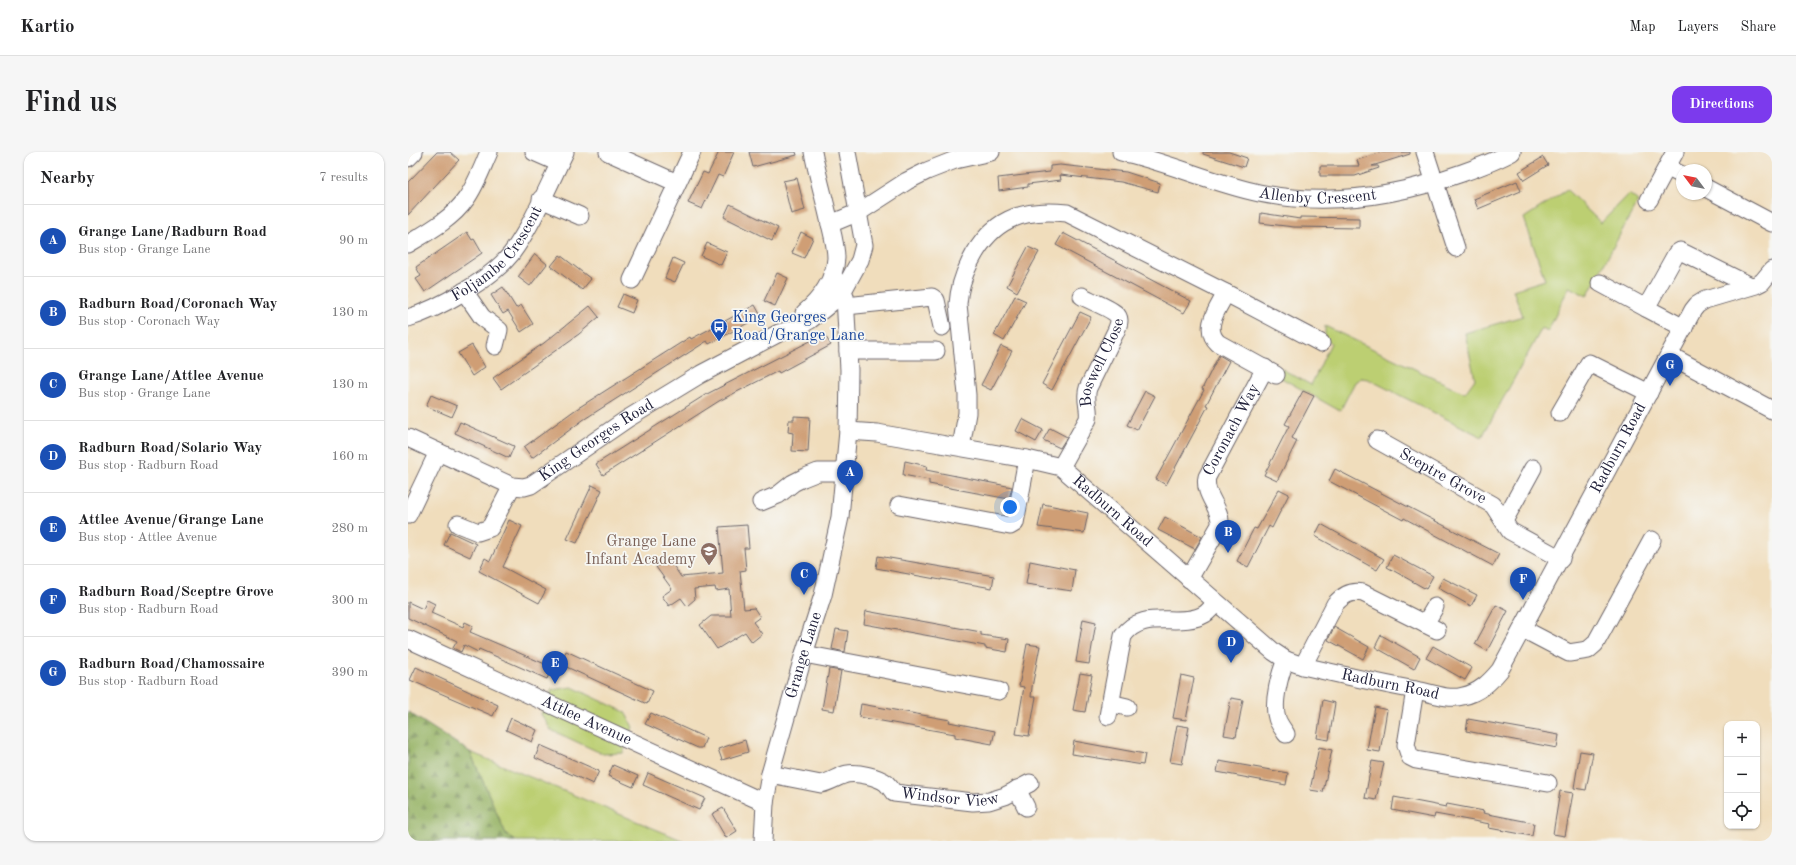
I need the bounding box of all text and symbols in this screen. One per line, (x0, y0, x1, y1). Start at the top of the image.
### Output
text: Kartio (20, 18, 75, 37)
text: Map (1630, 20, 1656, 34)
text: Layers (1678, 20, 1719, 34)
text: Share (1741, 20, 1776, 34)
button: Directions (1672, 86, 1772, 123)
text: Find us (24, 90, 117, 118)
north arrow (1676, 164, 1712, 200)
text: Nearby (40, 170, 95, 187)
text: 7 results (319, 171, 368, 184)
street label: Allenby Crescent (1257, 185, 1378, 207)
street label: Foljambe Crescent (449, 203, 546, 305)
text: Grange Lane/Radburn Road (78, 225, 267, 240)
text: A (48, 234, 58, 247)
text: 90 m (339, 234, 368, 247)
text: Bus stop · Grange Lane (78, 243, 210, 256)
text: Radburn Road/Coronach Way (78, 297, 278, 312)
text: B (48, 306, 58, 319)
text: 130 m (331, 306, 368, 319)
place label: King Georges Road/Grange Lane (732, 310, 865, 344)
text: Bus stop · Coronach Way (78, 315, 220, 328)
bus stop icon: King Georges Road/Grange Lane (709, 317, 729, 342)
street label: Boswell Close (1078, 318, 1127, 408)
pin: G (1657, 353, 1683, 386)
text: Grange Lane/Attlee Avenue (78, 369, 264, 384)
text: C (49, 378, 57, 391)
text: 130 m (331, 378, 368, 391)
street label: Coronach Way (1201, 381, 1263, 479)
text: Bus stop · Grange Lane (78, 387, 210, 400)
street label: King Georges Road (536, 397, 657, 485)
street label: Radburn Road (1588, 400, 1650, 496)
text: Radburn Road/Solario Way (78, 441, 262, 456)
street label: Sceptre Grove (1396, 446, 1489, 507)
text: D (48, 450, 58, 463)
text: 160 m (331, 450, 368, 463)
text: Bus stop · Radburn Road (78, 459, 219, 472)
pin: A (837, 460, 863, 493)
street label: Radburn Road (1069, 473, 1155, 550)
your location (1000, 497, 1020, 517)
text: Attlee Avenue/Grange Lane (78, 513, 264, 528)
pin: B (1215, 520, 1241, 553)
text: E (49, 522, 57, 535)
text: 280 m (331, 522, 368, 535)
text: Bus stop · Attlee Avenue (78, 531, 217, 544)
place label: Grange Lane Infant Academy (585, 534, 697, 568)
school or university icon: Grange Lane Infant Academy (699, 541, 719, 566)
pin: C (791, 562, 817, 595)
pin: F (1510, 567, 1536, 600)
text: Radburn Road/Sceptre Grove (78, 585, 274, 600)
text: F (49, 594, 57, 607)
text: 300 m (331, 594, 368, 607)
text: Bus stop · Radburn Road (78, 603, 219, 616)
street label: Grange Lane (784, 610, 825, 701)
pin: D (1218, 630, 1244, 663)
pin: E (542, 651, 568, 684)
text: Radburn Road/Chamossaire (78, 657, 265, 672)
text: G (48, 666, 58, 679)
text: 390 m (331, 666, 368, 679)
street label: Radburn Road (1340, 667, 1441, 703)
text: Bus stop · Radburn Road (78, 675, 219, 688)
street label: Attlee Avenue (538, 693, 634, 749)
map controls (1724, 721, 1760, 829)
button: + (1724, 721, 1760, 757)
button: − (1724, 757, 1760, 793)
street label: Windsor View (900, 786, 1002, 810)
button: locate (1724, 793, 1760, 829)

